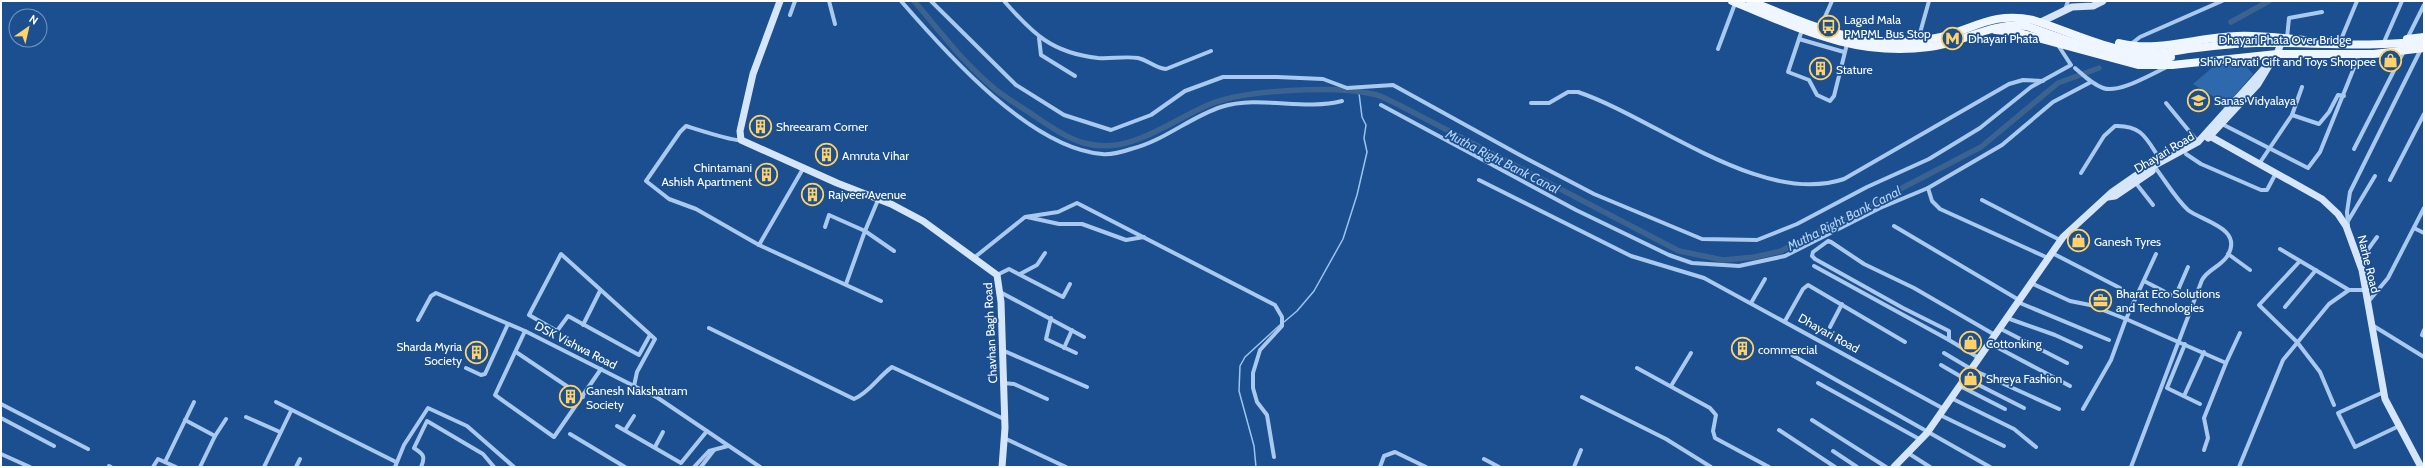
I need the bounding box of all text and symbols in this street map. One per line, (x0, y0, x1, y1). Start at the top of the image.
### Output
north arrow (8, 8, 48, 48)
text: N (26, 12, 41, 28)
place label: Lagad Mala PMPML Bus Stop (1844, 12, 1931, 41)
bus stop icon: Lagad Mala PMPML Bus Stop (1816, 13, 1842, 39)
metro station icon: Dhayari Phata (1940, 25, 1966, 51)
place label: Dhayari Phata (1968, 31, 2038, 46)
street label: Dhayari Phata Over Bridge (2219, 32, 2351, 47)
shop icon: Shiv Parvati Gift and Toys Shoppee (2378, 48, 2404, 74)
place label: Shiv Parvati Gift and Toys Shoppee (2200, 54, 2376, 69)
building icon: Stature (1808, 56, 1834, 82)
place label: Stature (1836, 62, 1873, 77)
school or university icon: Sanas Vidyalaya (2185, 87, 2211, 113)
place label: Sanas Vidyalaya (2214, 93, 2296, 108)
building icon: Shreearam Corner (748, 113, 774, 139)
place label: Shreearam Corner (776, 119, 868, 134)
water label: Mutha Right Bank Canal (1442, 125, 1563, 197)
street label: Dhayari Road (2131, 128, 2197, 176)
building icon: Amruta Vihar (813, 142, 839, 168)
place label: Amruta Vihar (842, 148, 909, 163)
place label: Chintamani Ashish Apartment (661, 160, 752, 189)
building icon: Chintamani Ashish Apartment (754, 161, 780, 187)
building icon: Rajveer Avenue (800, 181, 826, 207)
water label: Mutha Right Bank Canal (1783, 182, 1904, 254)
place label: Rajveer Avenue (828, 187, 906, 202)
shop icon: Ganesh Tyres (2065, 228, 2091, 254)
street label: Narhe Road (2355, 233, 2383, 295)
place label: Ganesh Tyres (2094, 234, 2161, 249)
street label: Chavhan Bagh Road (980, 282, 1000, 384)
place label: Bharat Eco Solutions and Technologies (2116, 286, 2220, 315)
office icon: Bharat Eco Solutions and Technologies (2088, 287, 2114, 313)
street label: Dhayari Road (1796, 310, 1862, 356)
street label: DSK Vishwa Road (532, 318, 620, 372)
shop icon: Cottonking (1957, 330, 1983, 356)
building icon: commercial (1730, 336, 1756, 362)
place label: Cottonking (1986, 336, 2043, 351)
place label: Sharda Myria Society (396, 339, 462, 368)
building icon: Sharda Myria Society (464, 340, 490, 366)
place label: commercial (1758, 342, 1818, 357)
shop icon: Shreya Fashion (1957, 365, 1983, 391)
place label: Shreya Fashion (1986, 371, 2063, 386)
place label: Ganesh Nakshatram Society (586, 383, 687, 412)
building icon: Ganesh Nakshatram Society (558, 384, 584, 410)

